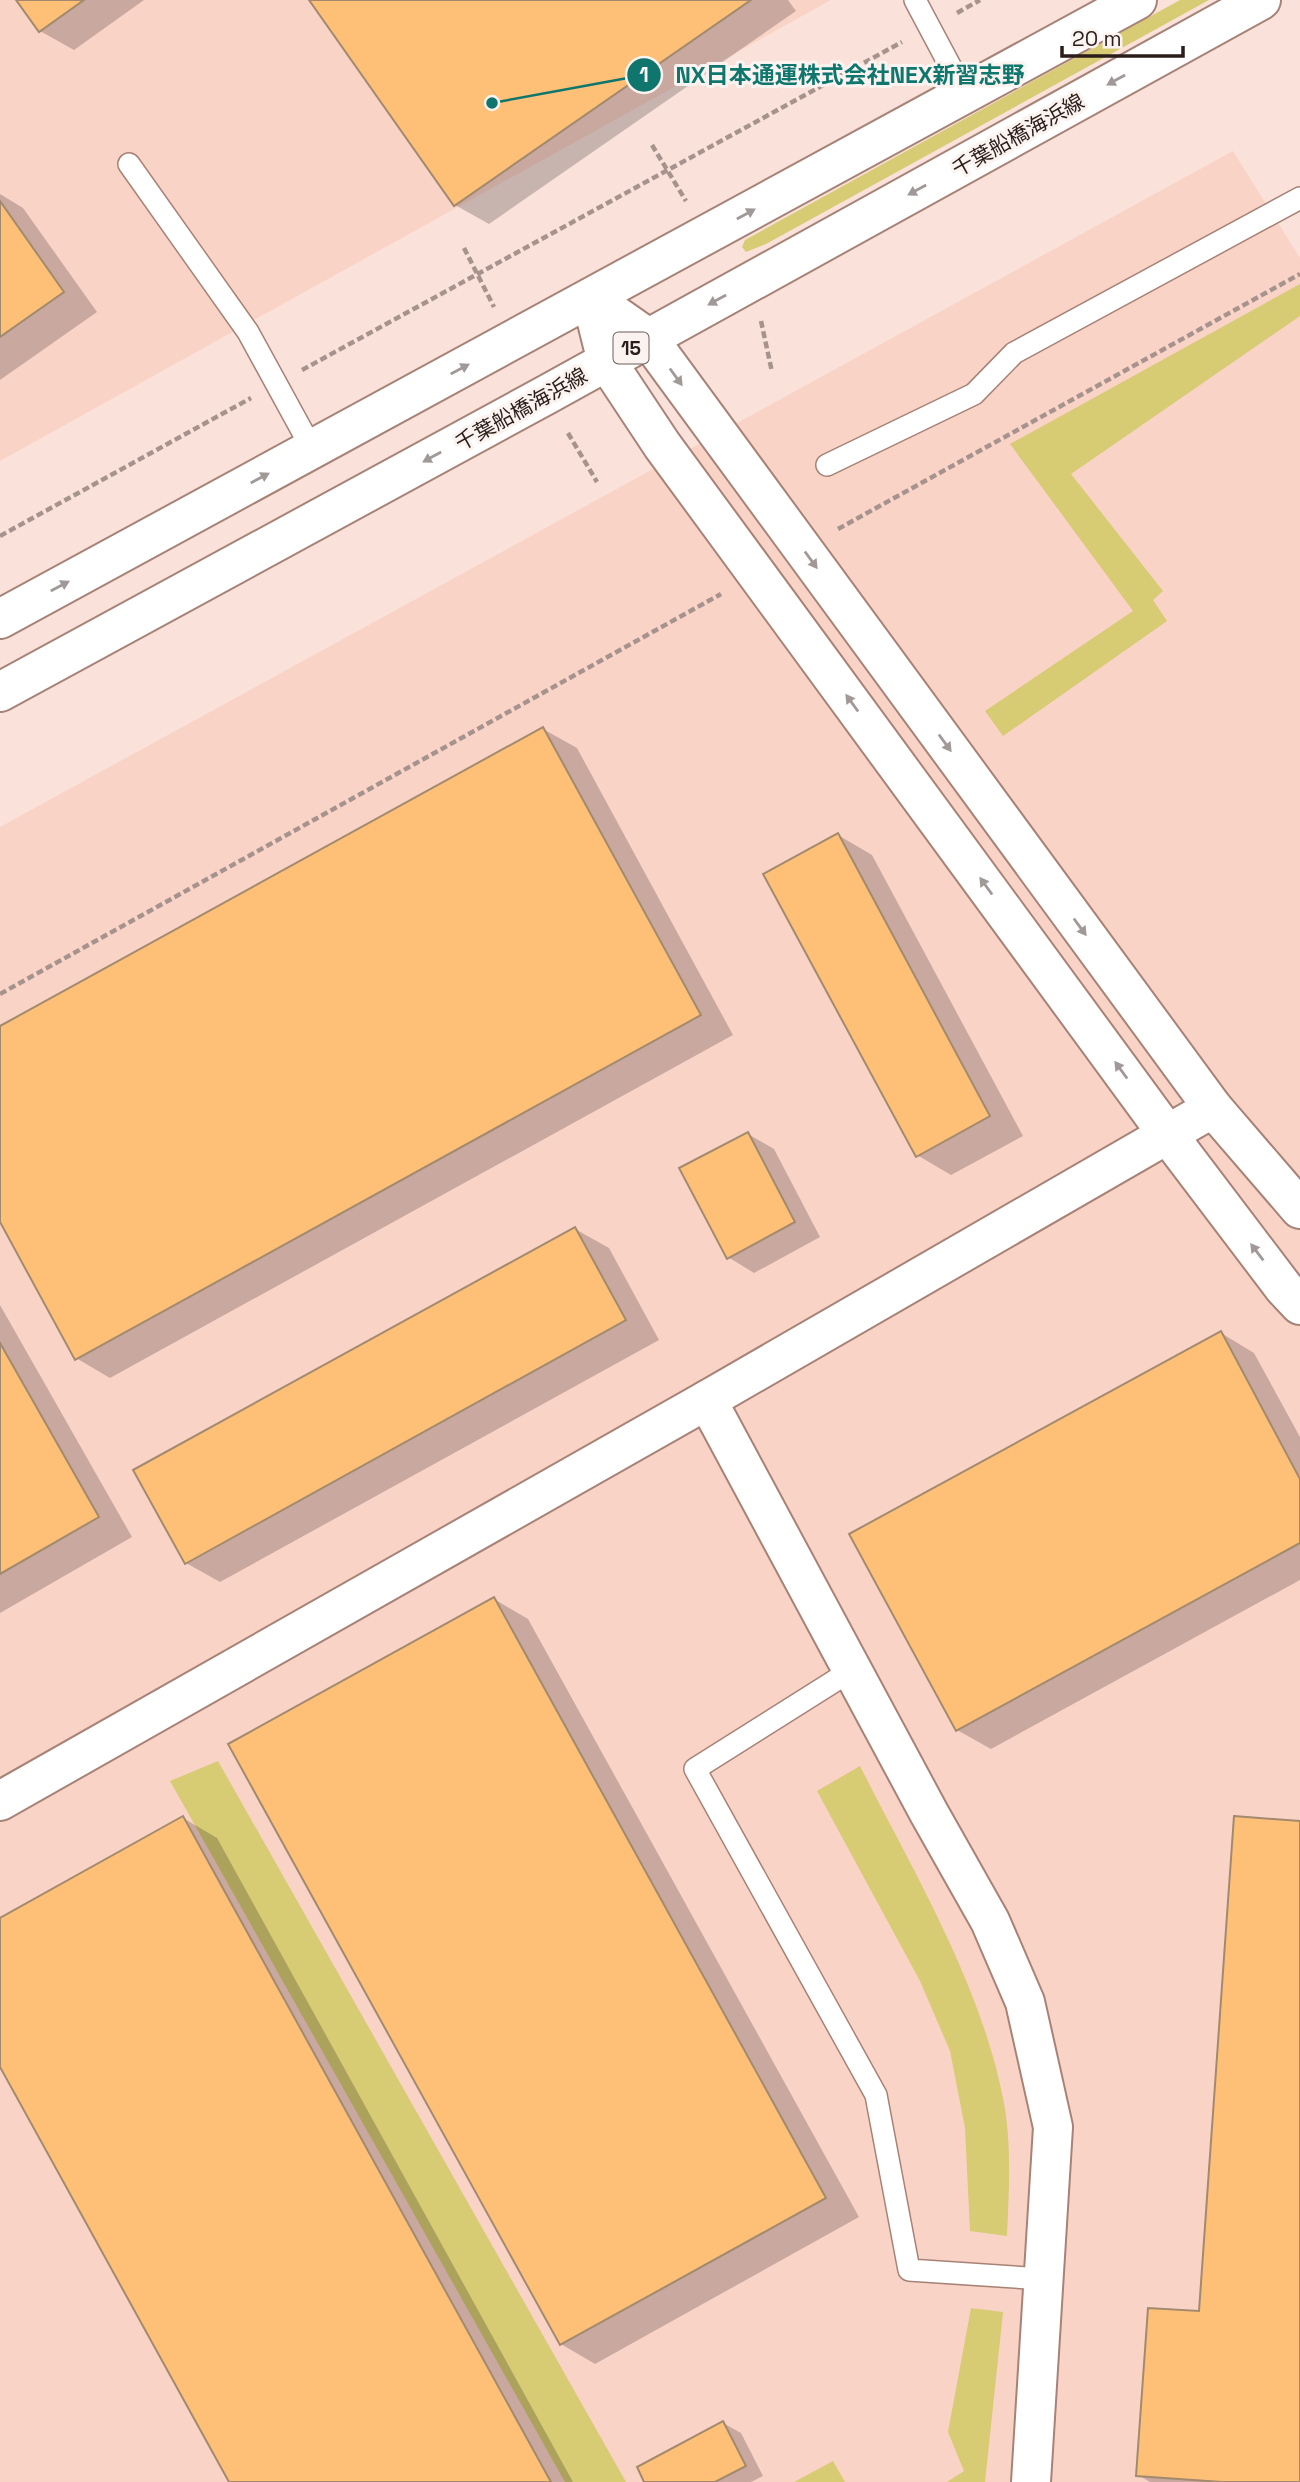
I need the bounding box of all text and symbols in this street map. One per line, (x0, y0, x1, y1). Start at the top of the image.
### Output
scale bar (1062, 14, 1183, 58)
text: 20 m (1072, 25, 1122, 52)
callout: NX日本通運株式会社NEX新習志野 (626, 53, 1039, 97)
text: NX日本通運株式会社NEX新習志野 (675, 60, 1025, 90)
text: 1 (639, 61, 649, 88)
one-way arrow (1106, 74, 1125, 86)
street label: 千葉船橋海浜線 (947, 88, 1089, 182)
one-way arrow (906, 184, 926, 196)
one-way arrow (736, 208, 756, 220)
one-way arrow (707, 294, 727, 306)
road number: 15 (614, 332, 648, 364)
street label: 千葉船橋海浜線 (450, 362, 592, 456)
one-way arrow (450, 364, 470, 375)
one-way arrow (669, 368, 683, 386)
one-way arrow (423, 451, 442, 463)
one-way arrow (250, 472, 270, 483)
one-way arrow (803, 551, 817, 569)
one-way arrow (50, 580, 70, 592)
one-way arrow (845, 694, 859, 712)
one-way arrow (938, 734, 953, 752)
one-way arrow (979, 877, 993, 896)
one-way arrow (1073, 918, 1087, 936)
one-way arrow (1114, 1061, 1128, 1079)
one-way arrow (1250, 1243, 1264, 1261)

